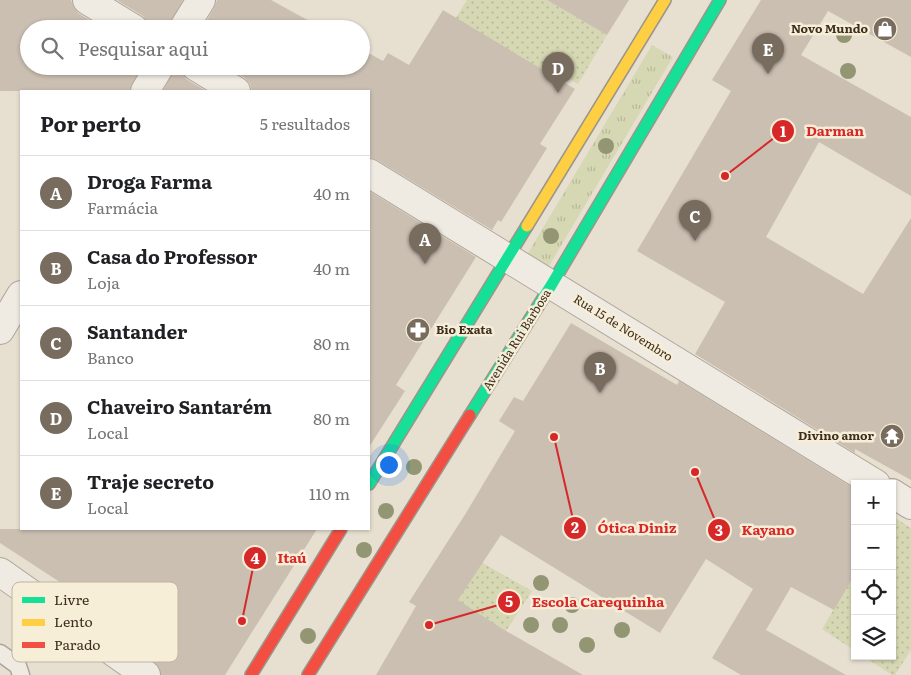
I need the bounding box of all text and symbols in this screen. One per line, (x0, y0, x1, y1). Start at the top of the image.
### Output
shop icon: Novo Mundo (872, 16, 898, 42)
place label: Novo Mundo (791, 19, 869, 37)
search box (20, 20, 370, 75)
pin: E (752, 33, 784, 74)
icon: search (38, 34, 66, 62)
text: Pesquisar aqui (78, 34, 208, 62)
pin: D (542, 52, 574, 93)
text: Por perto (40, 107, 141, 138)
text: 5 resultados (260, 111, 350, 135)
callout: Darman (771, 117, 874, 146)
text: 1 (780, 119, 786, 142)
text: Darman (806, 120, 864, 140)
text: Droga Farma (87, 167, 212, 195)
text: A (50, 181, 62, 205)
text: 40 m (313, 181, 350, 205)
text: Farmácia (87, 195, 158, 219)
pin: C (679, 200, 711, 241)
pin: A (409, 223, 441, 264)
text: Casa do Professor (87, 242, 257, 270)
text: B (50, 256, 62, 280)
text: 40 m (313, 256, 350, 280)
text: Loja (87, 270, 120, 294)
street label: Avenida Rui Barbosa (478, 285, 555, 394)
street label: Rua 15 de Novembro (570, 289, 677, 365)
text: Santander (87, 317, 187, 345)
pharmacy icon: Bio Exata (405, 317, 431, 343)
place label: Bio Exata (436, 320, 493, 338)
text: C (50, 331, 62, 355)
text: 80 m (313, 331, 350, 355)
text: Banco (87, 345, 134, 369)
pin: B (584, 352, 616, 393)
text: Chaveiro Santarém (87, 392, 272, 420)
text: D (50, 406, 62, 430)
text: 80 m (313, 406, 350, 430)
text: Local (87, 420, 129, 444)
temple icon: Divino amor (879, 423, 905, 449)
place label: Divino amor (798, 426, 874, 444)
your location (376, 452, 402, 478)
text: Traje secreto (87, 467, 214, 495)
map controls (851, 480, 896, 660)
button: + (851, 480, 896, 525)
text: E (51, 481, 61, 505)
text: 110 m (309, 481, 350, 505)
text: Local (87, 495, 129, 519)
callout: Ótica Diniz (563, 513, 686, 542)
text: 2 (571, 515, 579, 538)
callout: Kayano (706, 516, 804, 545)
text: Ótica Diniz (598, 517, 677, 537)
text: 3 (715, 518, 723, 541)
text: Kayano (742, 519, 795, 539)
button: − (851, 525, 896, 570)
callout: Itaú (242, 544, 316, 573)
text: 4 (250, 546, 260, 569)
text: Itaú (278, 547, 307, 567)
button: locate (851, 570, 896, 615)
legend (12, 582, 178, 662)
callout: Escola Carequinha (497, 588, 674, 617)
text: Livre (54, 589, 89, 609)
text: 5 (505, 589, 513, 612)
text: Escola Carequinha (532, 591, 665, 611)
text: Lento (54, 611, 93, 631)
button: layers (851, 615, 896, 660)
text: Parado (54, 634, 101, 654)

